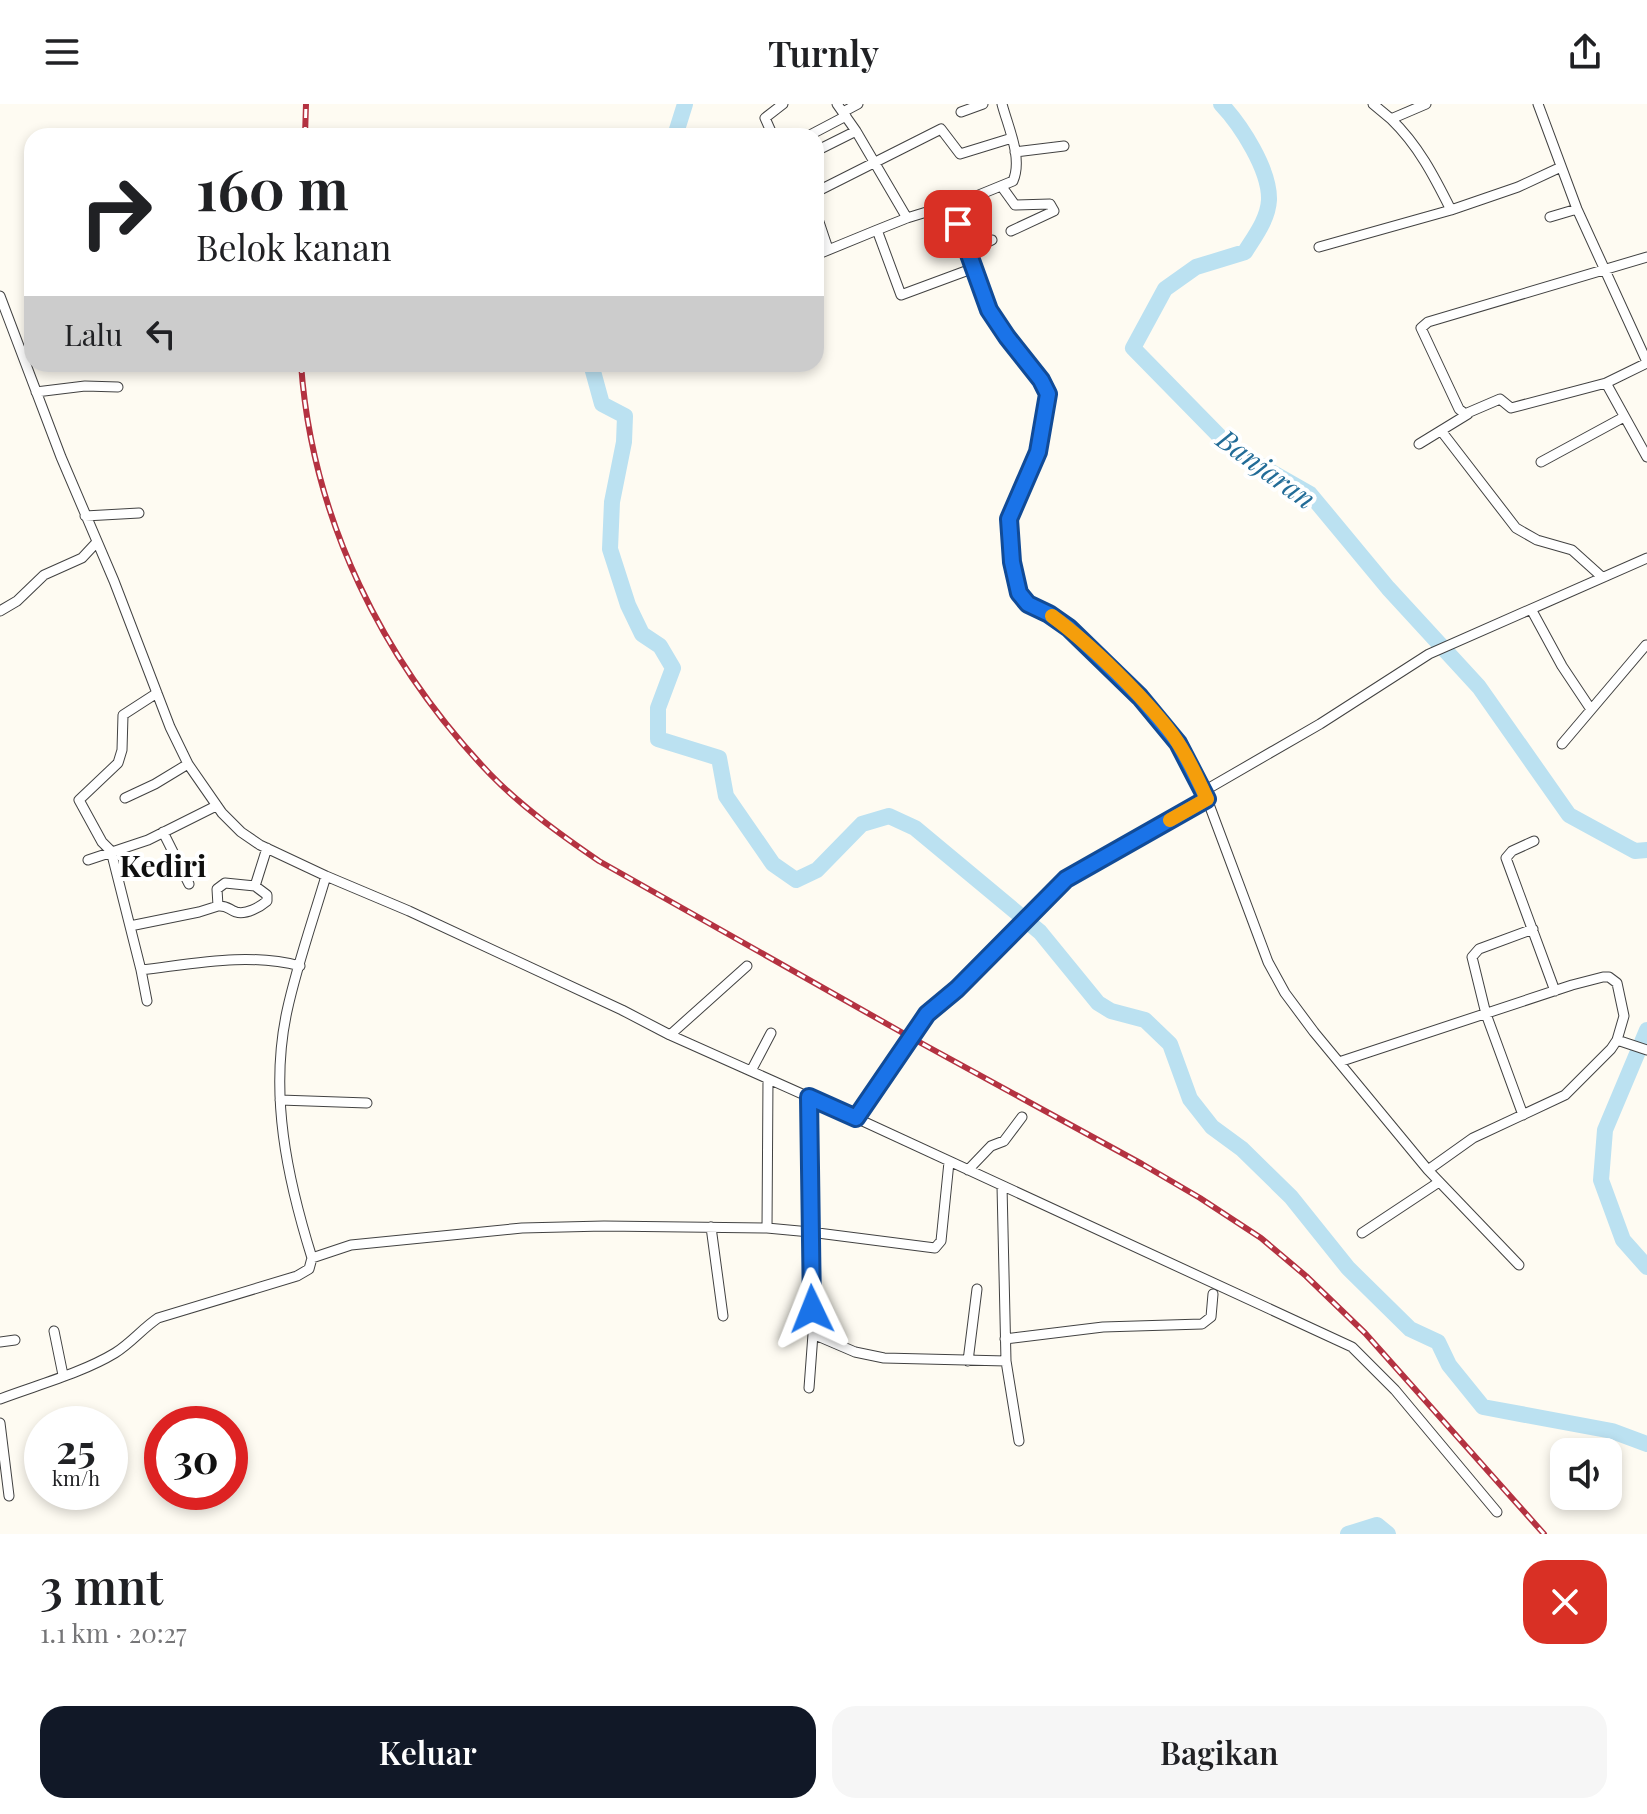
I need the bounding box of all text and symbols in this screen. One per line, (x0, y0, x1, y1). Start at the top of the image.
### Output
text: Turnly (768, 28, 879, 76)
icon: menu (40, 30, 84, 74)
icon: share (1563, 30, 1607, 74)
text: 160 m (196, 150, 349, 225)
icon: right (64, 160, 168, 264)
pin (924, 190, 992, 258)
icon: arrive (936, 202, 980, 246)
text: Belok kanan (196, 222, 391, 270)
icon: left (139, 312, 183, 356)
text: Lalu (64, 314, 123, 354)
water label: Banjaran (1210, 419, 1324, 516)
district label: Kediri (120, 845, 206, 885)
position arrow (770, 1267, 854, 1351)
speed limit sign: 30 (144, 1406, 248, 1510)
text: 25 (56, 1421, 96, 1474)
map controls (1550, 1438, 1622, 1510)
button: sound (1550, 1438, 1622, 1510)
text: km/h (52, 1464, 100, 1491)
text: 3 mnt (40, 1553, 163, 1617)
button: close (1523, 1560, 1607, 1644)
text: 1.1 km · 20:27 (40, 1615, 187, 1650)
button: Keluar (40, 1706, 816, 1798)
button: Bagikan (832, 1706, 1607, 1798)

